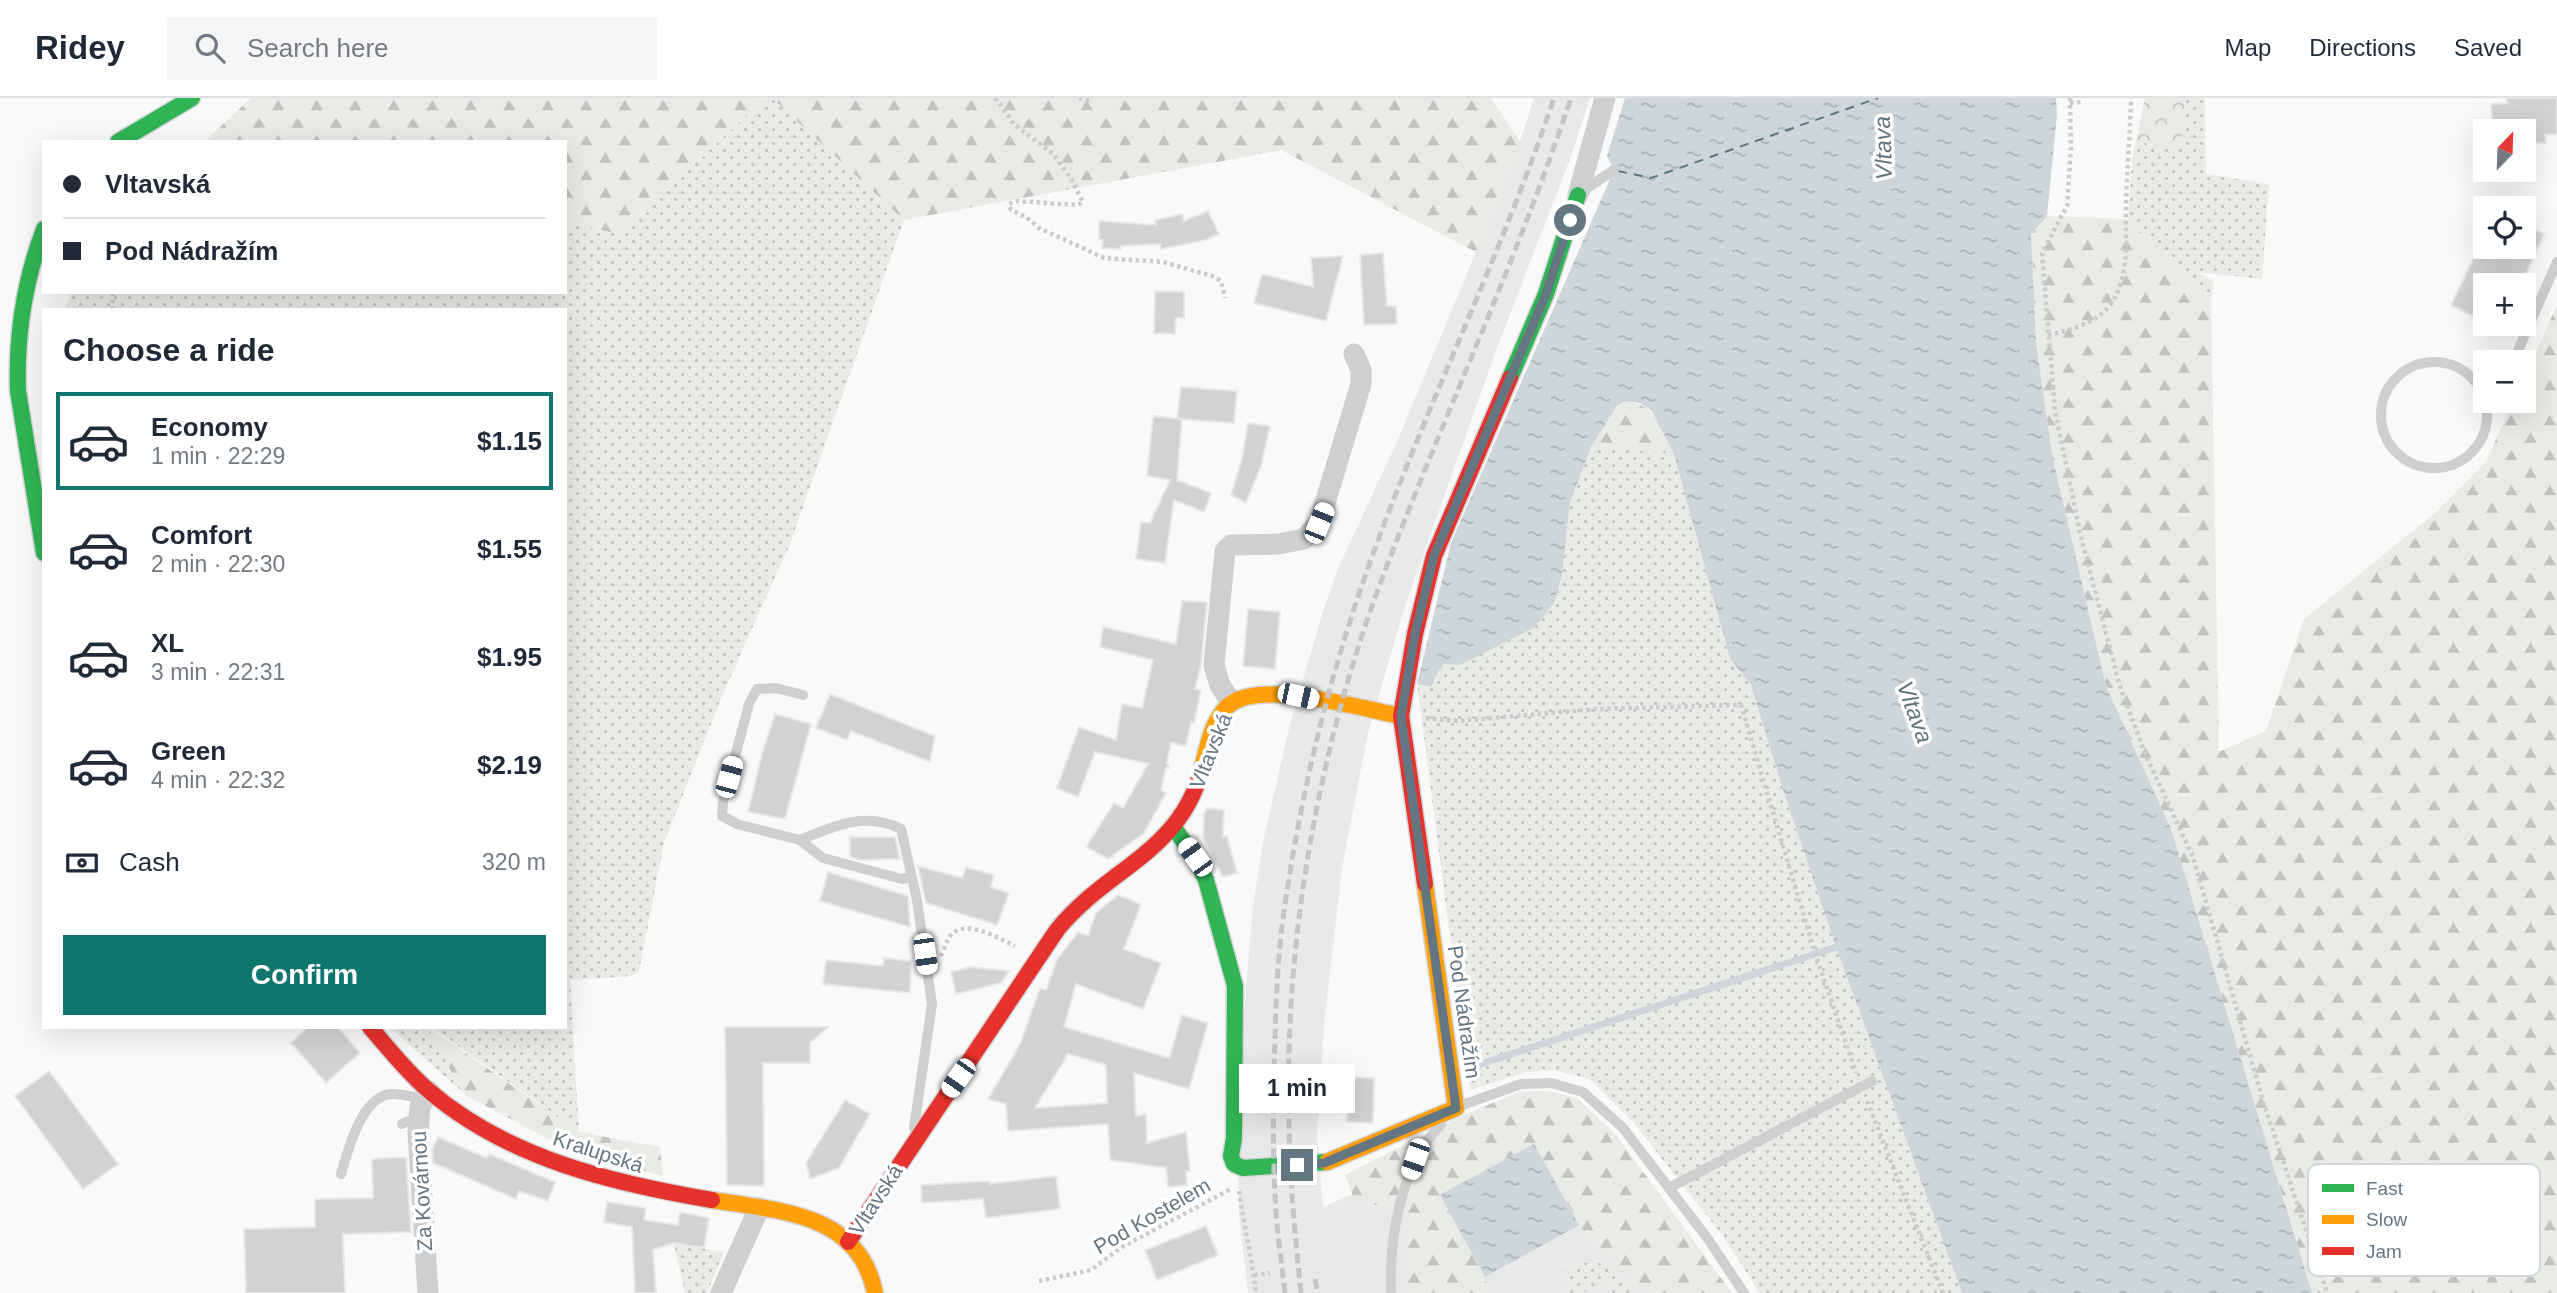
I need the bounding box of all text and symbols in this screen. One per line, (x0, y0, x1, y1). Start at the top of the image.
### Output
search box (167, 17, 657, 80)
text: Ridey (35, 29, 125, 66)
icon: search (191, 29, 229, 67)
text: Search here (247, 33, 389, 63)
text: Map (2225, 34, 2271, 61)
text: Directions (2309, 34, 2416, 61)
text: Saved (2454, 34, 2522, 61)
water label: Vltava (1869, 116, 1897, 180)
north arrow (2473, 119, 2536, 182)
map controls (2473, 119, 2536, 413)
text: Vltavská (105, 169, 211, 199)
button: locate (2473, 196, 2536, 259)
route start (1554, 204, 1586, 236)
text: Pod Nádražím (105, 236, 278, 266)
button: + (2473, 273, 2536, 336)
text: Choose a ride (63, 332, 275, 368)
button: − (2473, 350, 2536, 413)
icon: car (67, 410, 130, 473)
text: Economy (151, 412, 268, 442)
text: $1.15 (477, 426, 542, 456)
text: 1 min · 22:29 (151, 443, 285, 469)
car (1302, 500, 1337, 546)
icon: car (67, 518, 130, 581)
text: Comfort (151, 520, 252, 550)
text: $1.55 (477, 534, 542, 564)
text: 2 min · 22:30 (151, 551, 285, 577)
icon: car (67, 626, 130, 689)
text: XL (151, 628, 184, 658)
text: $1.95 (477, 642, 542, 672)
text: 3 min · 22:31 (151, 659, 285, 685)
water label: Vltava (1892, 678, 1938, 746)
car (1276, 681, 1321, 711)
street label: Vltavská (1185, 709, 1236, 792)
icon: car (67, 734, 130, 797)
text: Green (151, 736, 226, 766)
text: $2.19 (477, 750, 542, 780)
car (714, 754, 745, 800)
text: 4 min · 22:32 (151, 767, 285, 793)
car (1175, 834, 1216, 880)
icon: cash (63, 844, 101, 882)
text: Cash (119, 847, 180, 877)
text: 320 m (482, 849, 546, 875)
car (912, 932, 939, 976)
button: Confirm (63, 935, 546, 1015)
street label: Pod Nádražím (1444, 944, 1485, 1080)
car (938, 1055, 979, 1101)
callout: 1 min (1239, 1063, 1355, 1112)
text: 1 min (1267, 1075, 1327, 1101)
street label: Kralupská (550, 1126, 646, 1177)
street label: Za Kovárnou (407, 1130, 436, 1252)
car (1399, 1136, 1432, 1182)
route end (1281, 1149, 1313, 1181)
street label: Vltavská (844, 1160, 907, 1239)
legend (2308, 1164, 2540, 1276)
street label: Pod Kostelem (1089, 1173, 1214, 1258)
text: Fast (2366, 1178, 2404, 1199)
text: Slow (2366, 1209, 2407, 1230)
text: Jam (2366, 1241, 2402, 1262)

